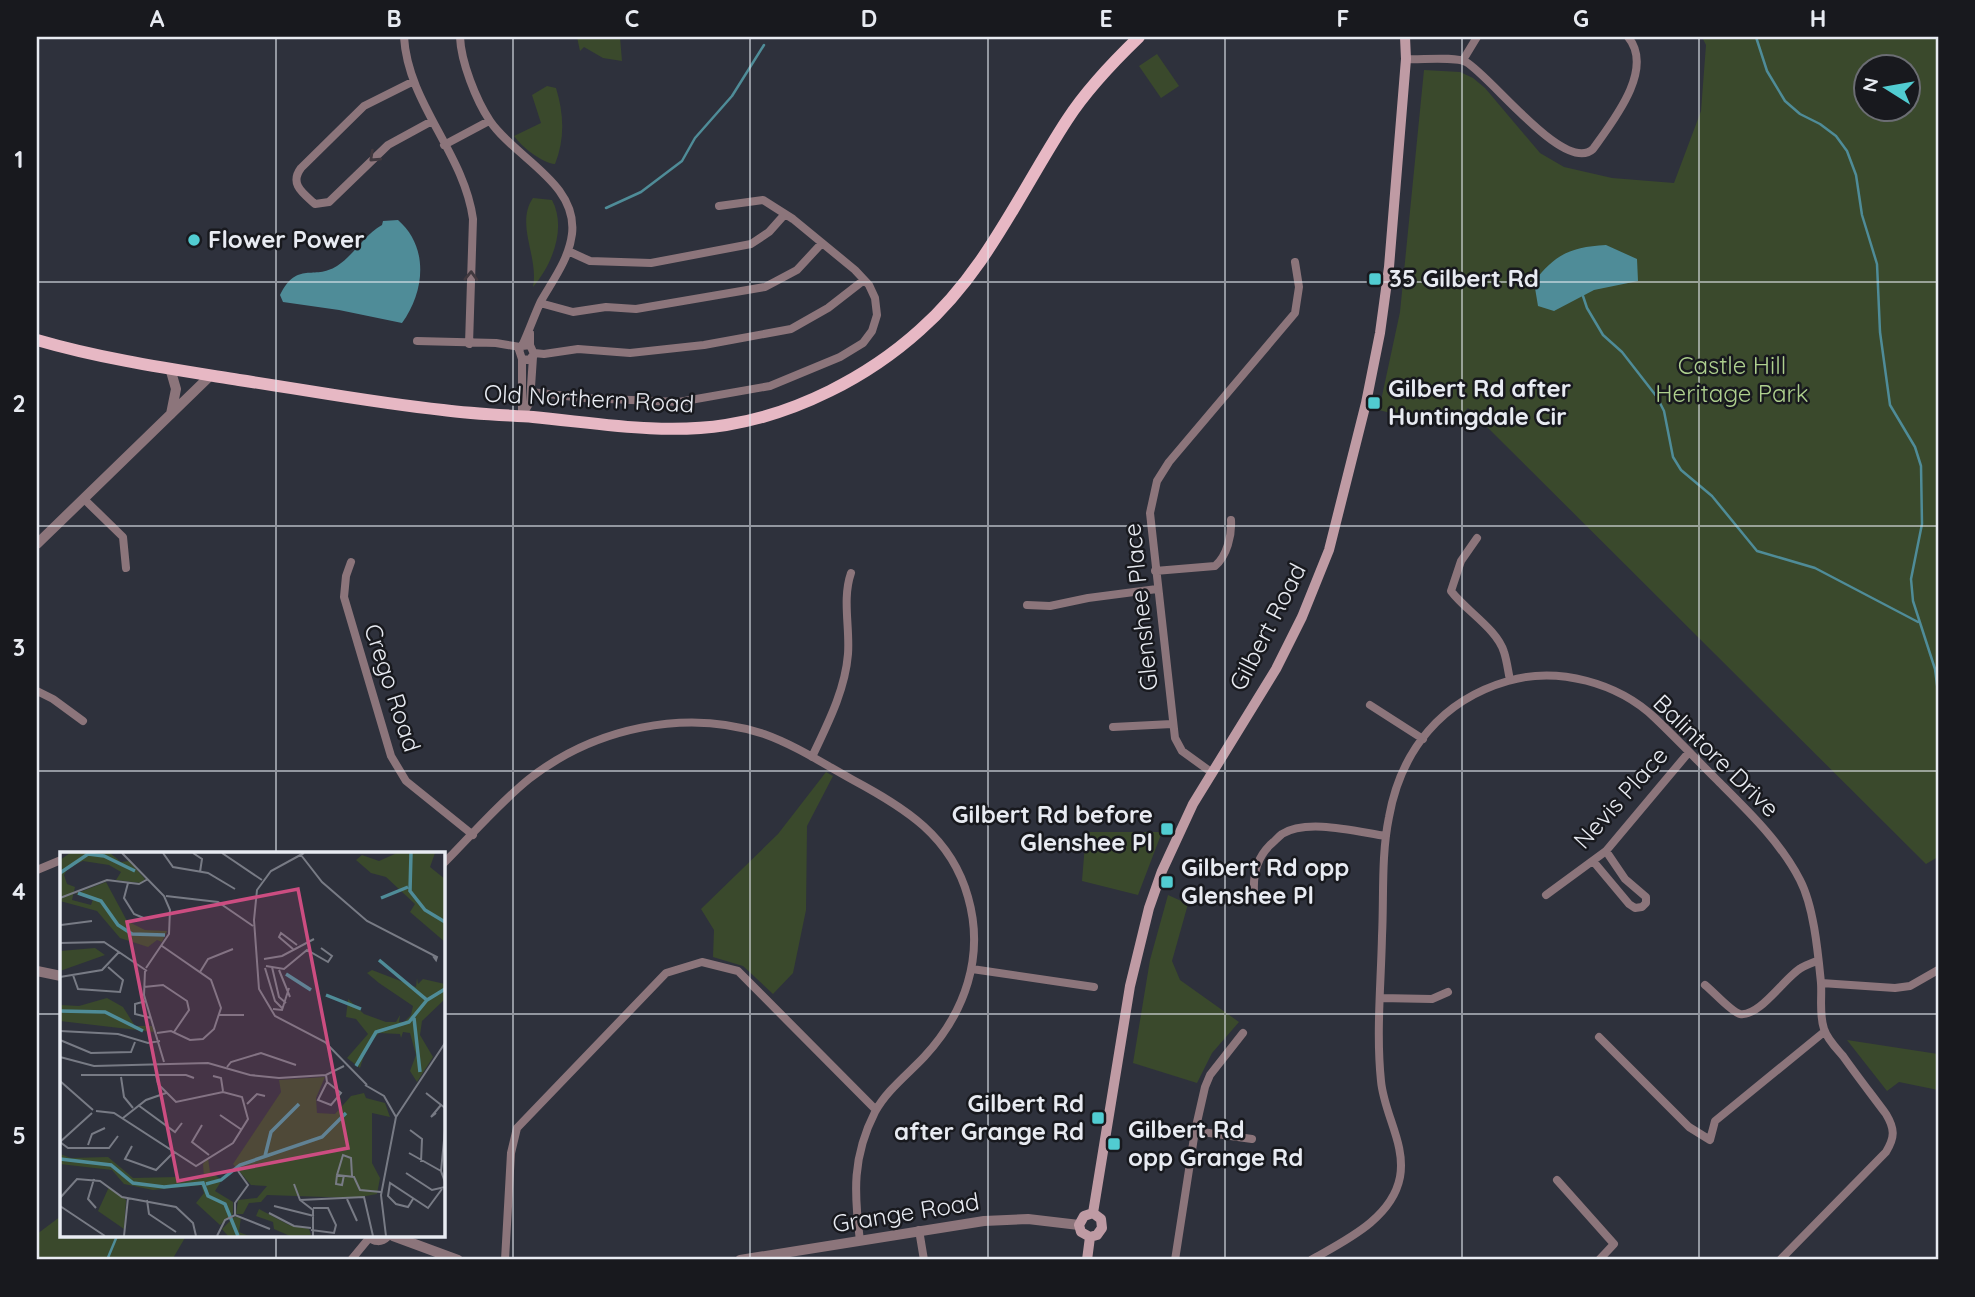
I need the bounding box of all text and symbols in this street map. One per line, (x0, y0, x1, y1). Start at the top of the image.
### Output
text: A (150, 4, 165, 33)
text: B (386, 4, 402, 33)
text: C (625, 4, 639, 33)
text: D (861, 4, 877, 33)
text: E (1099, 4, 1113, 33)
text: F (1337, 4, 1349, 33)
text: G (1573, 4, 1589, 33)
text: H (1810, 4, 1826, 33)
north arrow (1853, 52, 1923, 122)
text: N (1857, 76, 1883, 94)
text: 1 (15, 145, 23, 174)
one-way arrow (369, 148, 382, 161)
place label: Flower Power (208, 224, 365, 254)
marker: Flower Power (186, 232, 202, 248)
place label: 35 Gilbert Rd (1389, 263, 1539, 293)
one-way arrow (464, 270, 479, 281)
marker: 35 Gilbert Rd (1367, 271, 1383, 287)
park label: Castle Hill Heritage Park (1655, 350, 1809, 408)
place label: Gilbert Rd after Huntingdale Cir (1388, 373, 1571, 431)
street label: Old Northern Road (483, 378, 695, 418)
text: 2 (12, 389, 26, 418)
marker: Gilbert Rd after Huntingdale Cir (1366, 395, 1382, 411)
street label: Glenshee Place (1116, 522, 1164, 692)
street label: Gilbert Road (1222, 558, 1312, 695)
street label: Crego Road (358, 620, 428, 756)
text: 3 (13, 633, 25, 662)
street label: Balintore Drive (1647, 688, 1786, 823)
street label: Nevis Place (1567, 740, 1674, 855)
place label: Gilbert Rd before Glenshee Pl (952, 799, 1153, 857)
marker: Gilbert Rd before Glenshee Pl (1159, 821, 1175, 837)
inset map (60, 852, 444, 1238)
place label: Gilbert Rd opp Glenshee Pl (1181, 852, 1349, 910)
marker: Gilbert Rd opp Glenshee Pl (1159, 874, 1175, 890)
text: 4 (12, 877, 26, 906)
place label: Gilbert Rd after Grange Rd (894, 1088, 1084, 1146)
marker: Gilbert Rd after Grange Rd (1090, 1110, 1106, 1126)
place label: Gilbert Rd opp Grange Rd (1128, 1114, 1303, 1172)
text: 5 (12, 1121, 26, 1150)
marker: Gilbert Rd opp Grange Rd (1106, 1136, 1122, 1152)
street label: Grange Road (830, 1186, 981, 1238)

